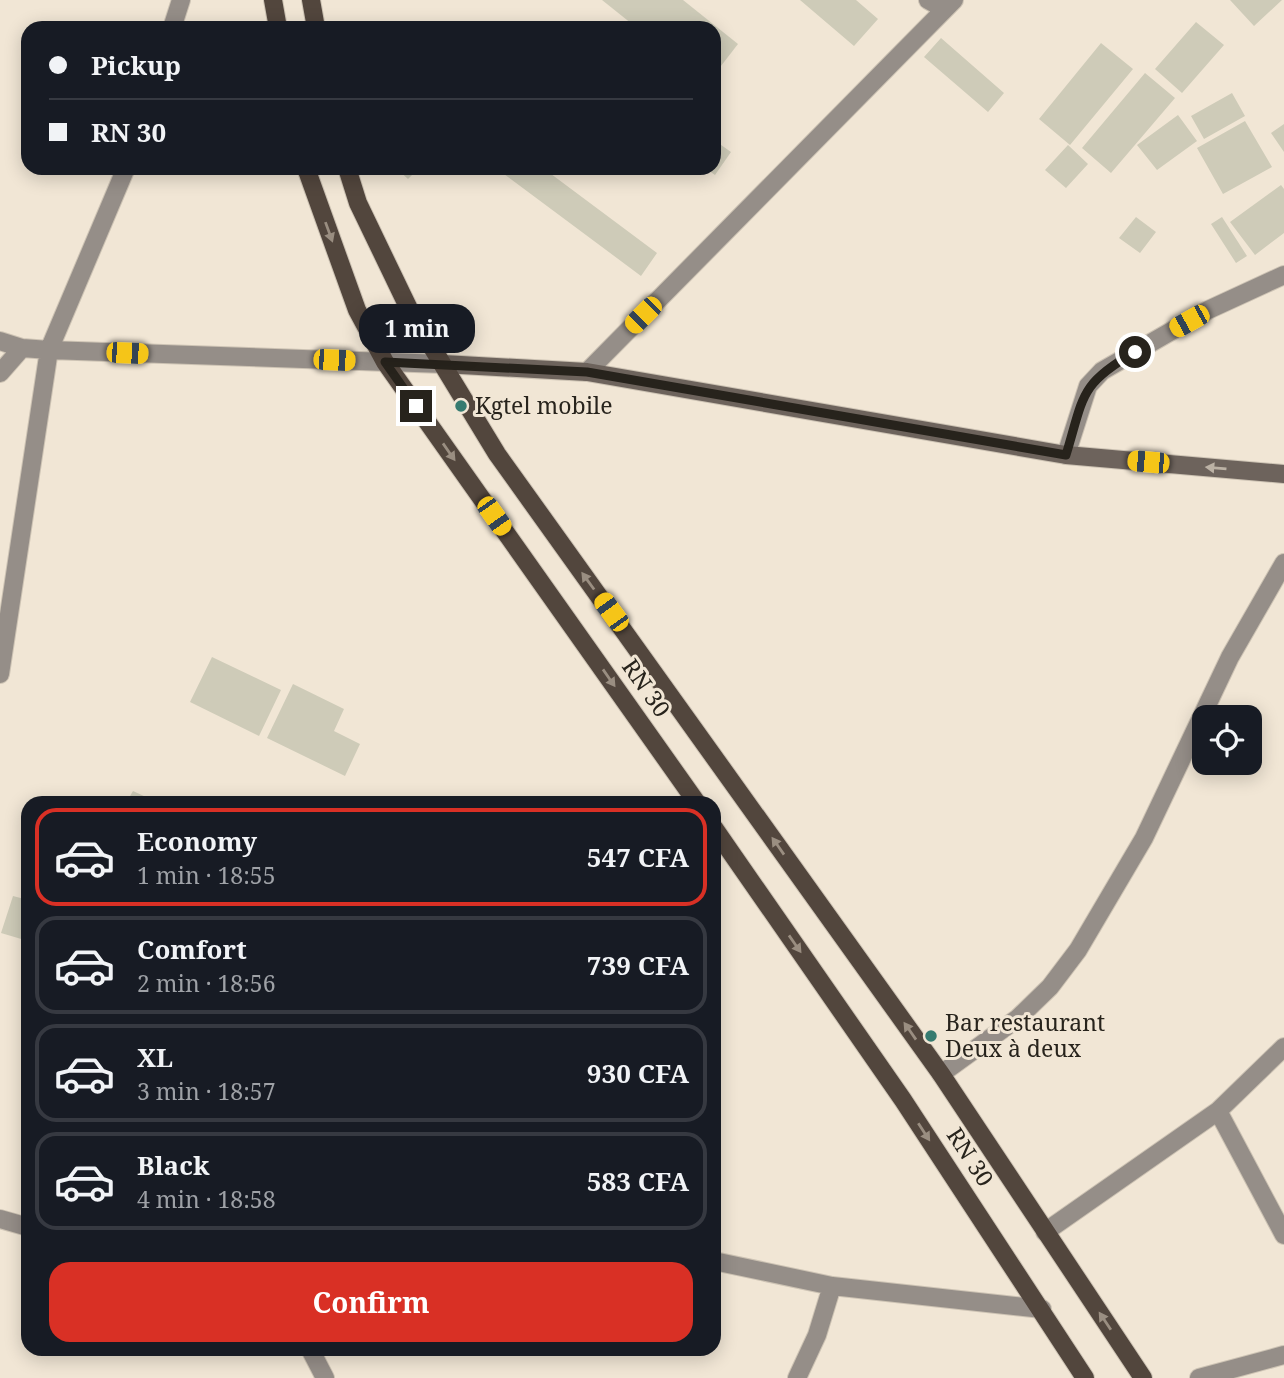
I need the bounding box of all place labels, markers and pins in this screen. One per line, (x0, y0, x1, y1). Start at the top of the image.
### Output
place label: Kgtel mobile (475, 389, 612, 421)
marker: Kgtel mobile (453, 398, 469, 414)
place label: Bar restaurant Deux à deux (945, 1006, 1105, 1064)
marker: Bar restaurant Deux à deux (923, 1028, 939, 1044)

